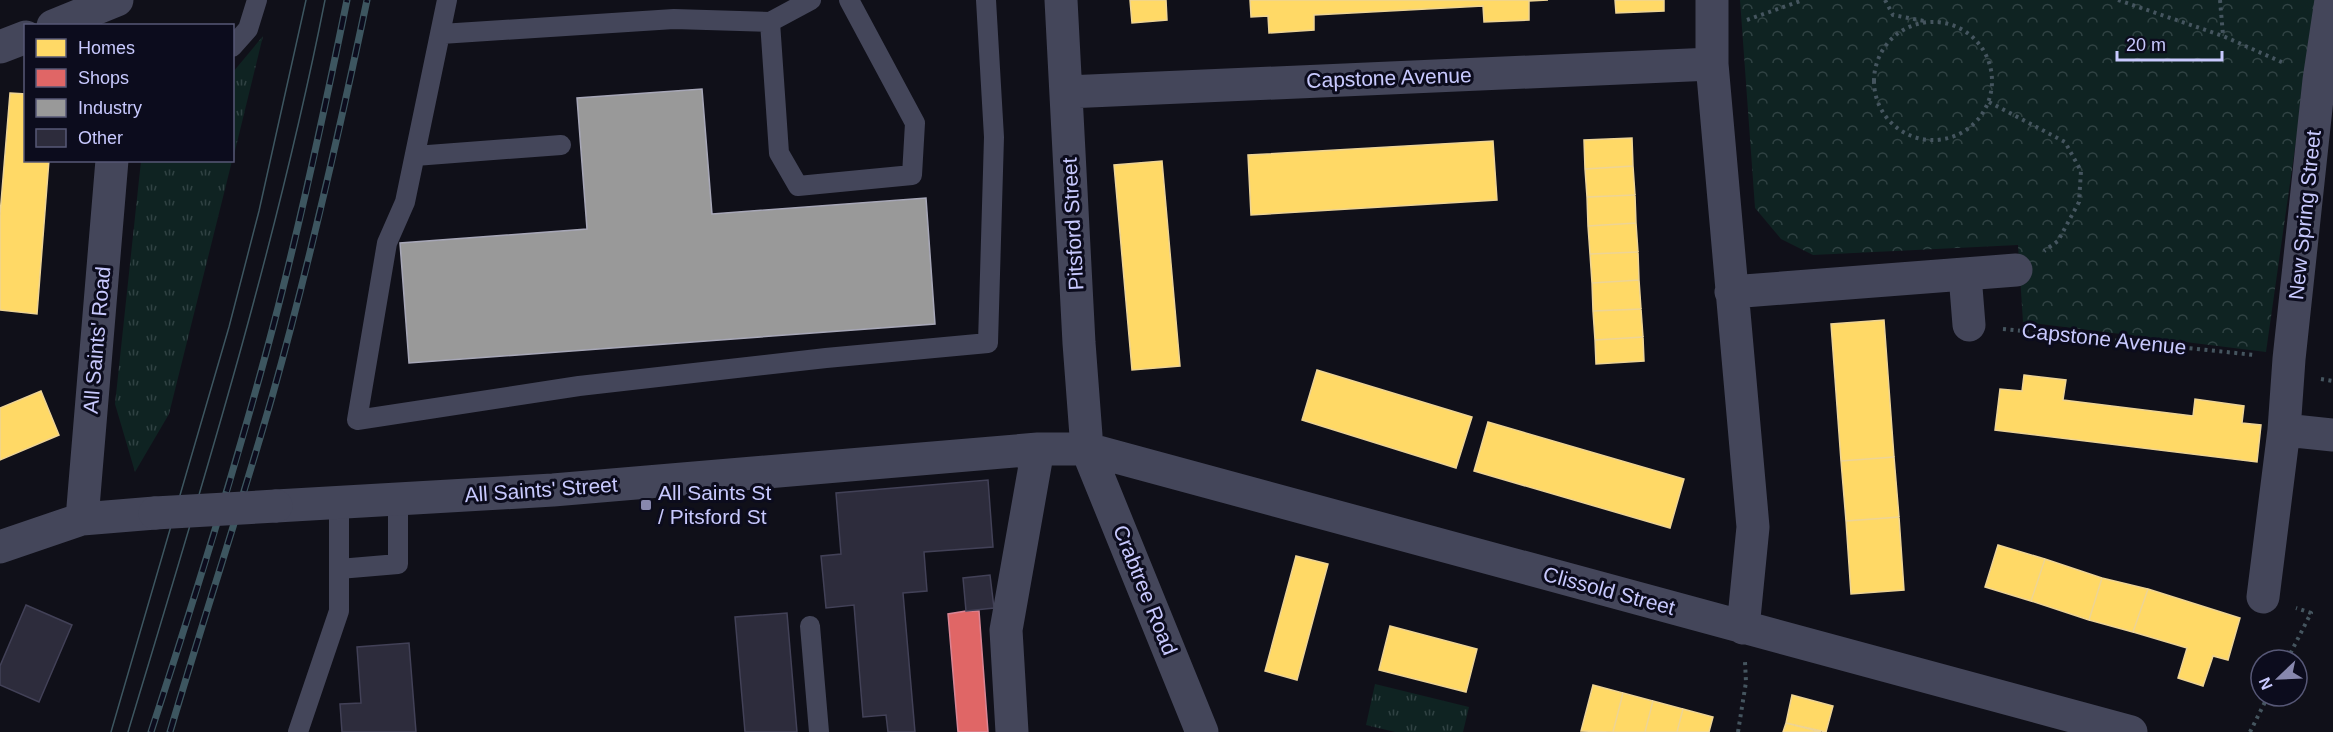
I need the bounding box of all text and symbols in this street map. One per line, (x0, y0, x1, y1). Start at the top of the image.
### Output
legend (24, 24, 234, 162)
scale bar (2117, 24, 2222, 62)
text: 20 m (2126, 35, 2166, 55)
text: Homes (78, 38, 135, 58)
street label: Capstone Avenue (1306, 63, 1472, 92)
text: Shops (78, 68, 129, 88)
text: Industry (78, 98, 142, 118)
text: Other (78, 128, 123, 148)
street label: New Spring Street (2284, 129, 2325, 301)
street label: Pitsford Street (1058, 157, 1087, 291)
street label: All Saints' Road (79, 265, 114, 414)
street label: Capstone Avenue (2021, 318, 2188, 359)
street label: All Saints' Street (464, 473, 618, 506)
place label: All Saints St / Pitsford St (658, 481, 771, 528)
marker: All Saints St / Pitsford St (639, 498, 653, 512)
street label: Crabtree Road (1109, 522, 1182, 658)
street label: Clissold Street (1541, 562, 1678, 619)
north arrow (2249, 648, 2309, 708)
text: N (2256, 675, 2276, 692)

